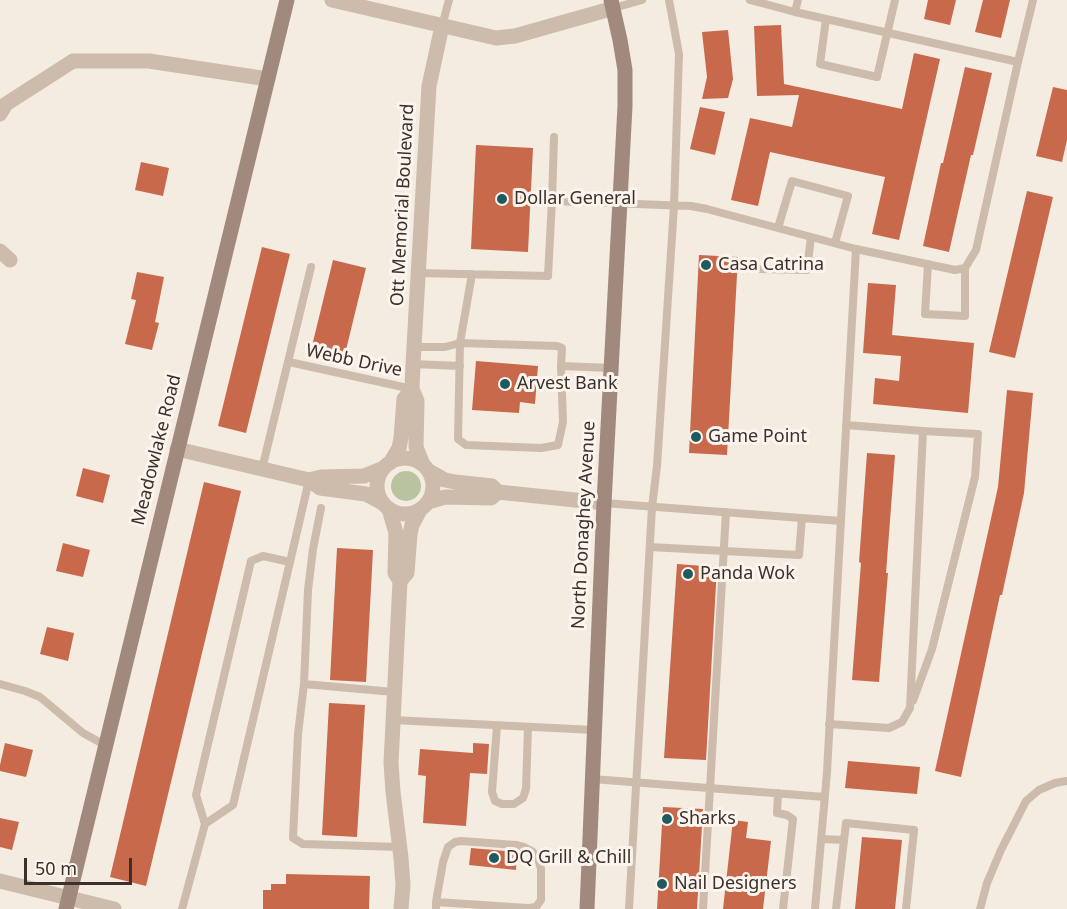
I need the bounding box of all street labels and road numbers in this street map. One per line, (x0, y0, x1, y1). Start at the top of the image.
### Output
street label: Ott Memorial Boulevard (387, 103, 419, 307)
street label: Webb Drive (304, 340, 404, 382)
street label: Meadowlake Road (128, 372, 186, 528)
street label: North Donaghey Avenue (568, 420, 600, 630)

